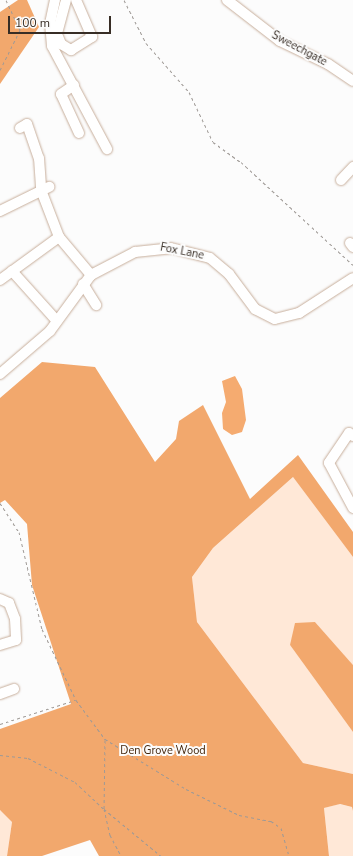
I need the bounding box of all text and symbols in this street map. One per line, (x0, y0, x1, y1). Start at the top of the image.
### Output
scale bar (10, 8, 113, 34)
text: 100 m (15, 15, 50, 31)
street label: Sweechgate (269, 29, 329, 69)
street label: Fox Lane (159, 241, 205, 263)
park label: Den Grove Wood (120, 744, 206, 758)

